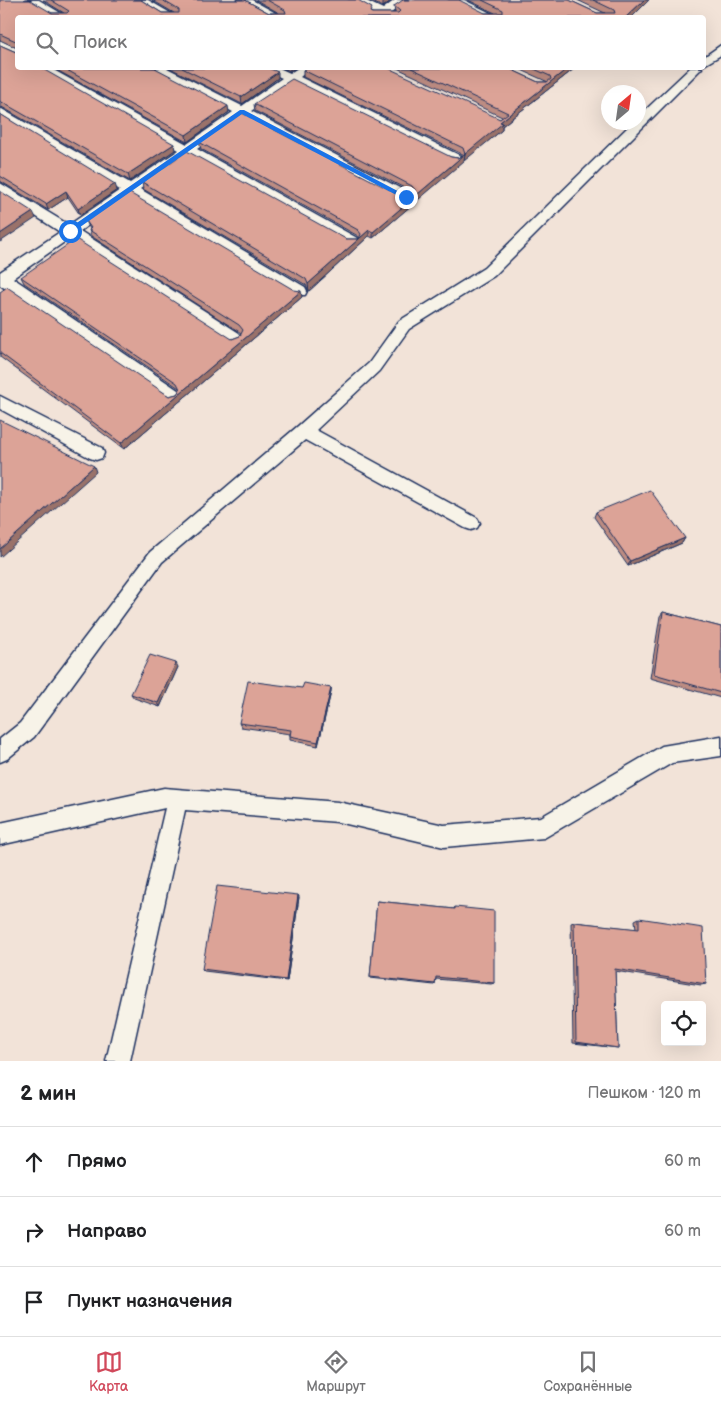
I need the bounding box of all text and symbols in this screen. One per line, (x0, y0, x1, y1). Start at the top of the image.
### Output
search box (15, 15, 706, 70)
icon: search (33, 29, 61, 57)
text: Поиск (73, 31, 127, 54)
north arrow (601, 85, 646, 130)
route end (395, 186, 418, 209)
route start (59, 220, 82, 243)
map controls (661, 1001, 706, 1046)
button: locate (661, 1001, 706, 1046)
text: 2 мин (20, 1081, 76, 1106)
text: Пешком · 120 m (588, 1084, 701, 1103)
icon: ahead (20, 1148, 48, 1176)
text: Прямо (67, 1150, 127, 1173)
text: 60 m (664, 1152, 701, 1171)
icon: right (20, 1218, 48, 1246)
text: Направо (67, 1220, 147, 1243)
text: 60 m (664, 1222, 701, 1241)
icon: arrive (20, 1288, 48, 1316)
text: Пункт назначения (67, 1290, 232, 1313)
tab: Карта (89, 1348, 128, 1395)
tab: Маршрут (306, 1348, 366, 1395)
tab: Сохранённые (544, 1348, 632, 1395)

